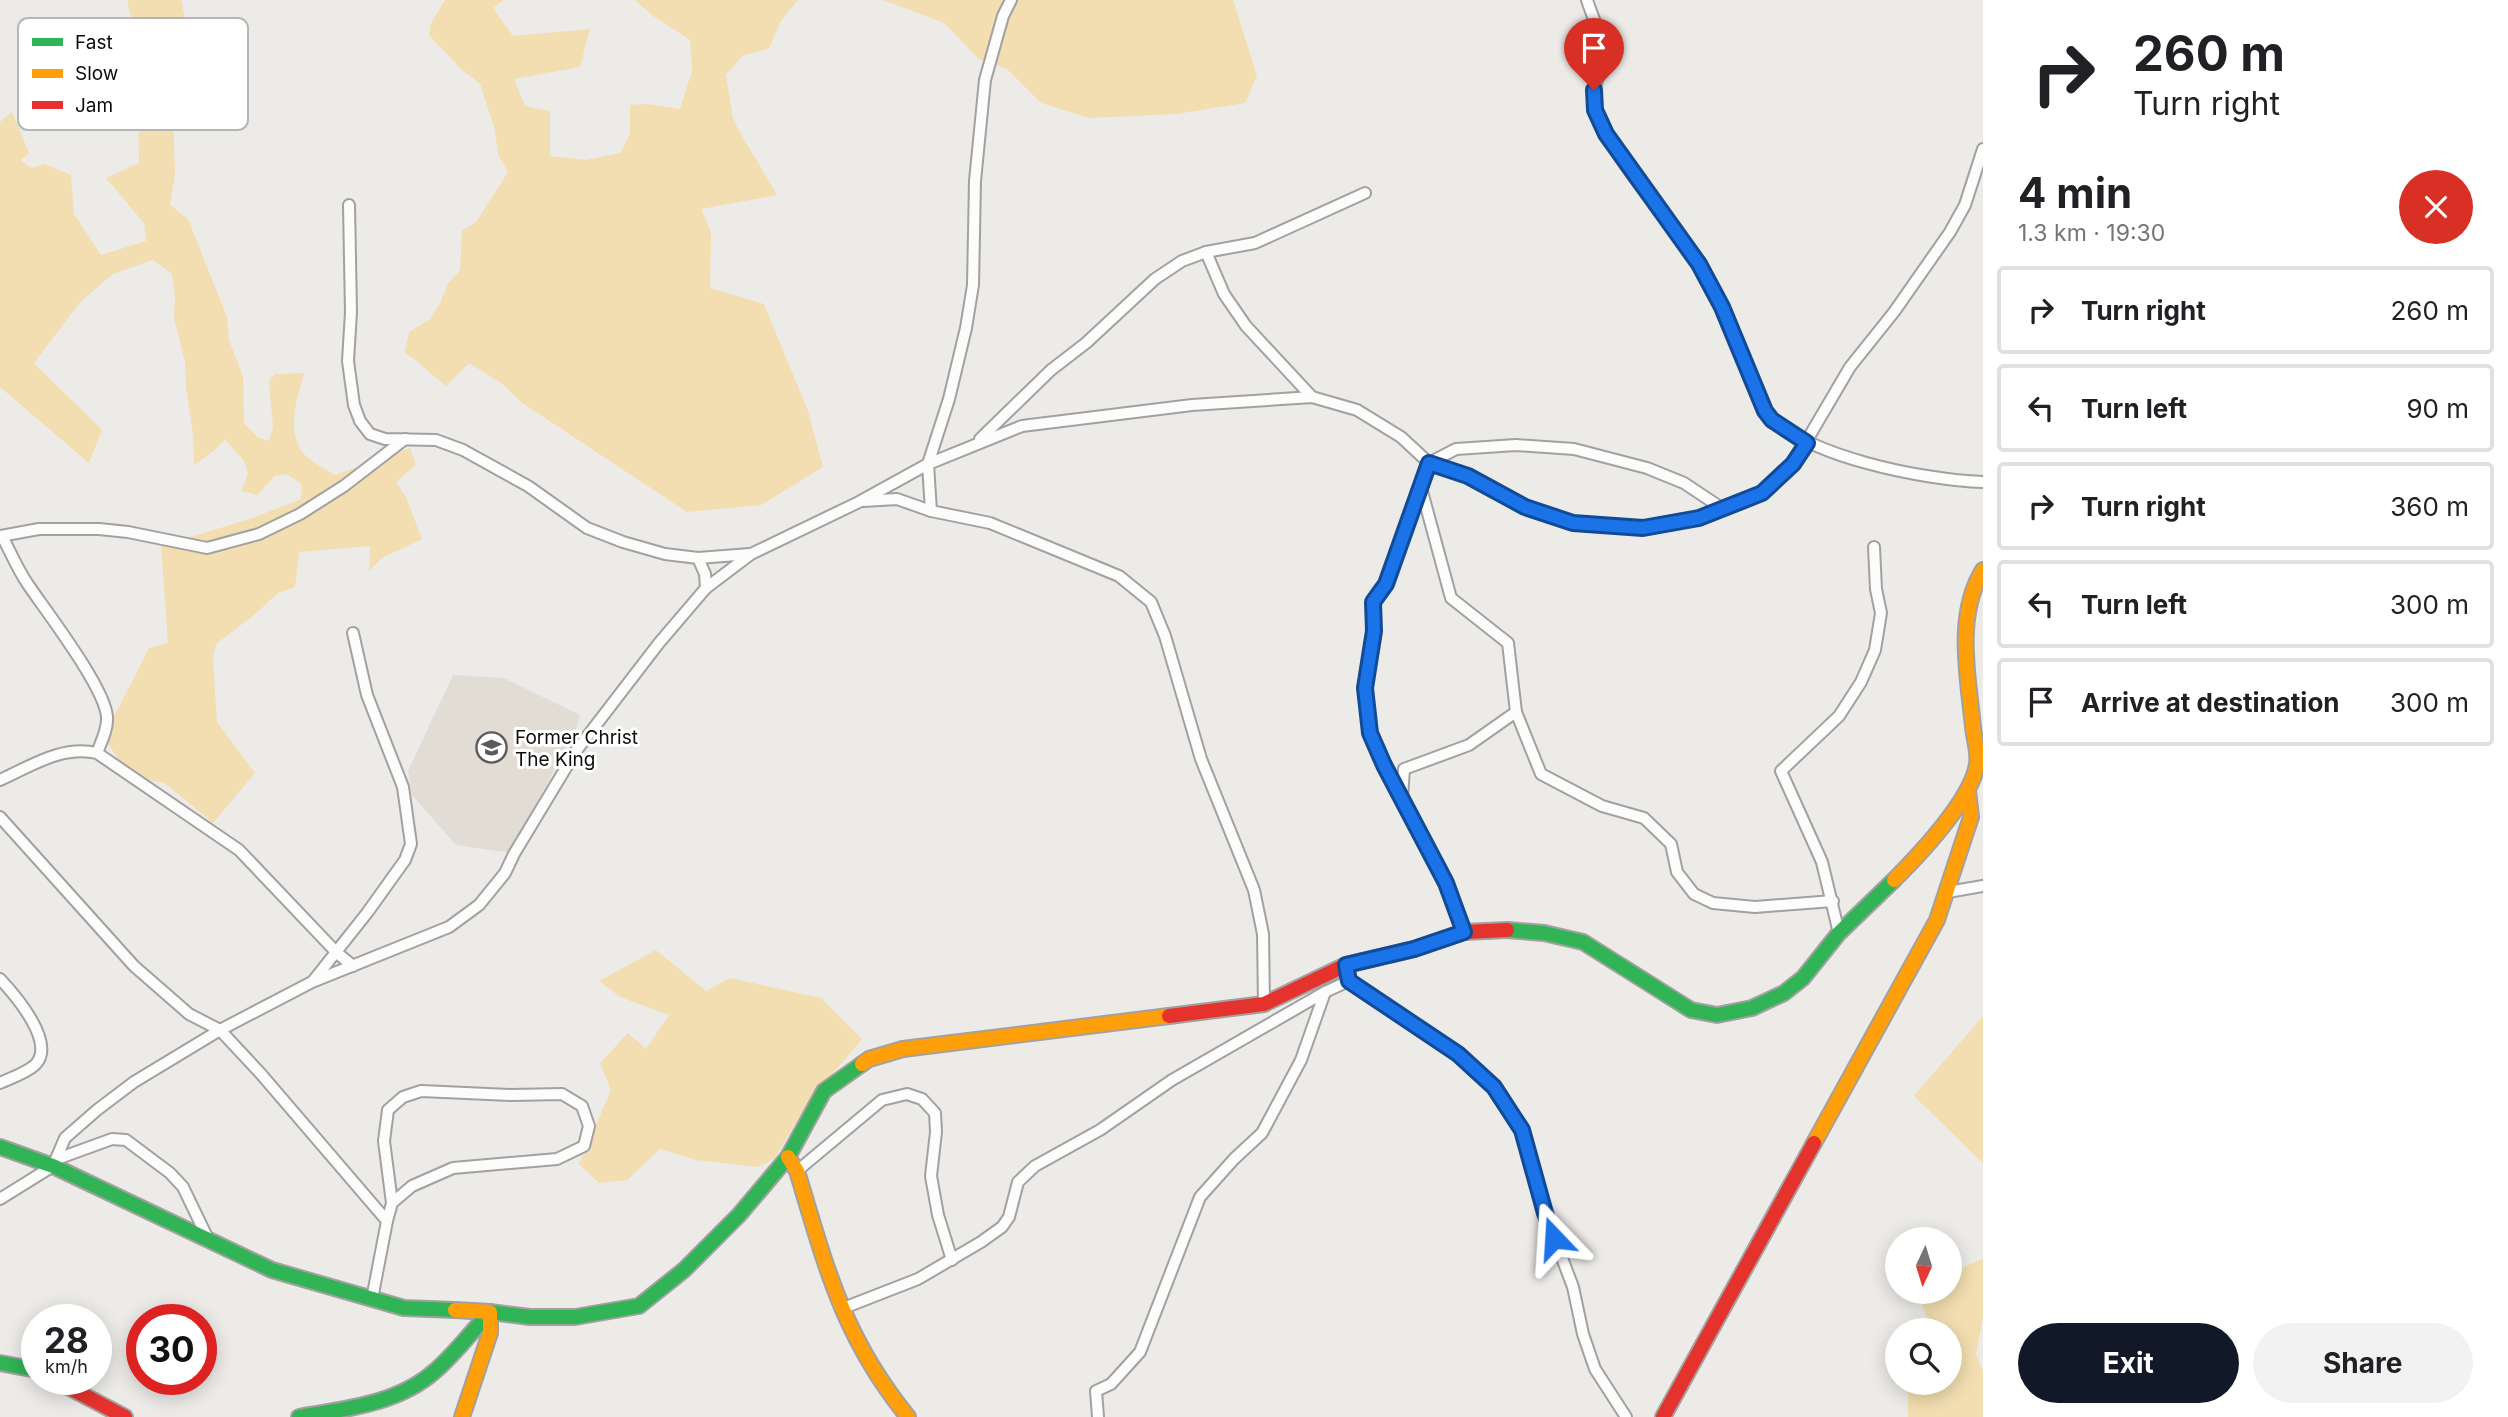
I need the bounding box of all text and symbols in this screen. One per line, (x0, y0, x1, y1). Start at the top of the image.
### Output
legend (18, 18, 248, 130)
pin (1564, 18, 1624, 90)
text: 260 m (2133, 24, 2285, 83)
icon: right (2018, 28, 2109, 119)
icon: arrive (1575, 29, 1613, 67)
text: Fast (75, 31, 113, 54)
text: Slow (75, 62, 118, 85)
text: Turn right (2133, 84, 2280, 123)
text: Jam (75, 94, 113, 117)
text: 4 min (2018, 167, 2132, 218)
button: close (2399, 170, 2473, 244)
text: 1.3 km · 19:30 (2018, 219, 2165, 247)
icon: right (2022, 291, 2060, 329)
text: Turn right (2081, 295, 2206, 326)
text: 260 m (2391, 295, 2469, 326)
icon: left (2022, 389, 2060, 427)
text: Turn left (2081, 393, 2187, 424)
text: 90 m (2406, 393, 2469, 424)
icon: right (2022, 487, 2060, 525)
text: Turn right (2081, 491, 2206, 522)
text: 360 m (2390, 491, 2469, 522)
icon: left (2022, 585, 2060, 623)
text: Turn left (2081, 589, 2187, 620)
text: 300 m (2390, 589, 2469, 620)
icon: arrive (2022, 683, 2060, 721)
text: Arrive at destination (2081, 687, 2340, 718)
text: 300 m (2390, 687, 2469, 718)
place label: Former Christ The King (515, 726, 638, 771)
school or university icon: Former Christ The King (475, 731, 509, 765)
position arrow (1517, 1201, 1591, 1275)
north arrow (1885, 1227, 1962, 1304)
map controls (1885, 1227, 1962, 1395)
speed limit sign: 30 (126, 1304, 217, 1395)
button: search (1885, 1318, 1962, 1395)
text: 28 (44, 1319, 89, 1361)
button: Exit (2018, 1323, 2239, 1403)
button: Share (2253, 1323, 2473, 1403)
text: km/h (45, 1356, 88, 1377)

